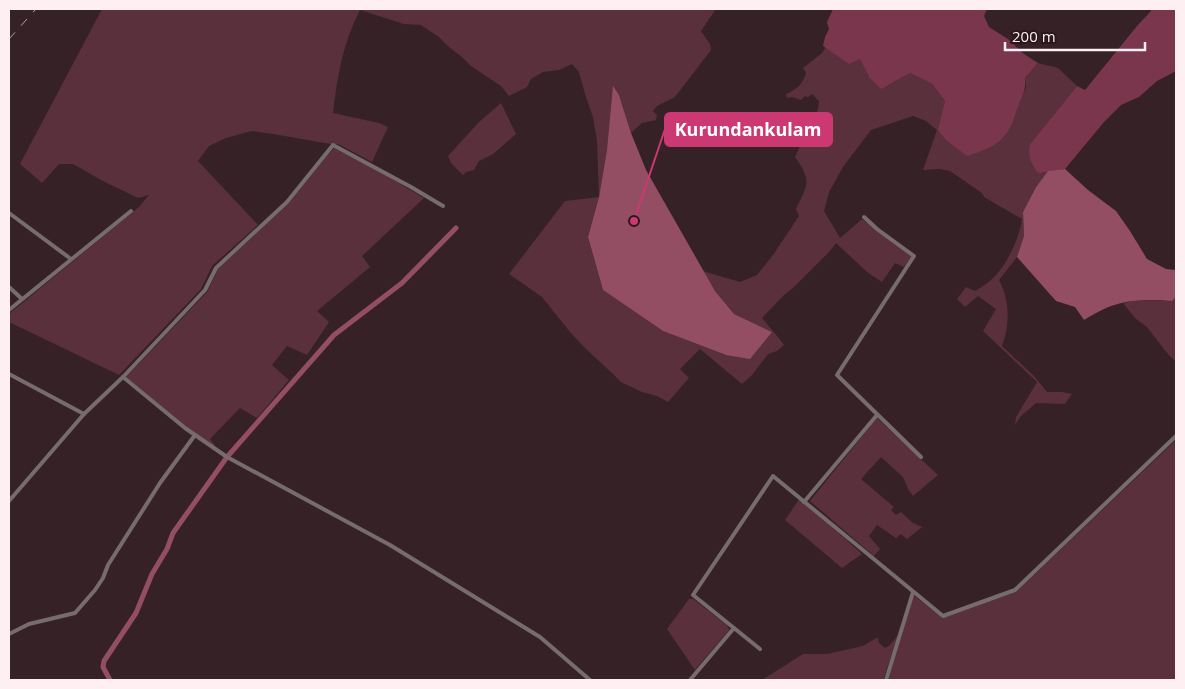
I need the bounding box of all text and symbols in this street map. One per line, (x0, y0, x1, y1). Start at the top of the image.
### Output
scale bar (1005, 20, 1145, 52)
text: 200 m (1012, 26, 1056, 46)
callout: Kurundankulam (665, 113, 832, 146)
text: Kurundankulam (675, 117, 821, 141)

